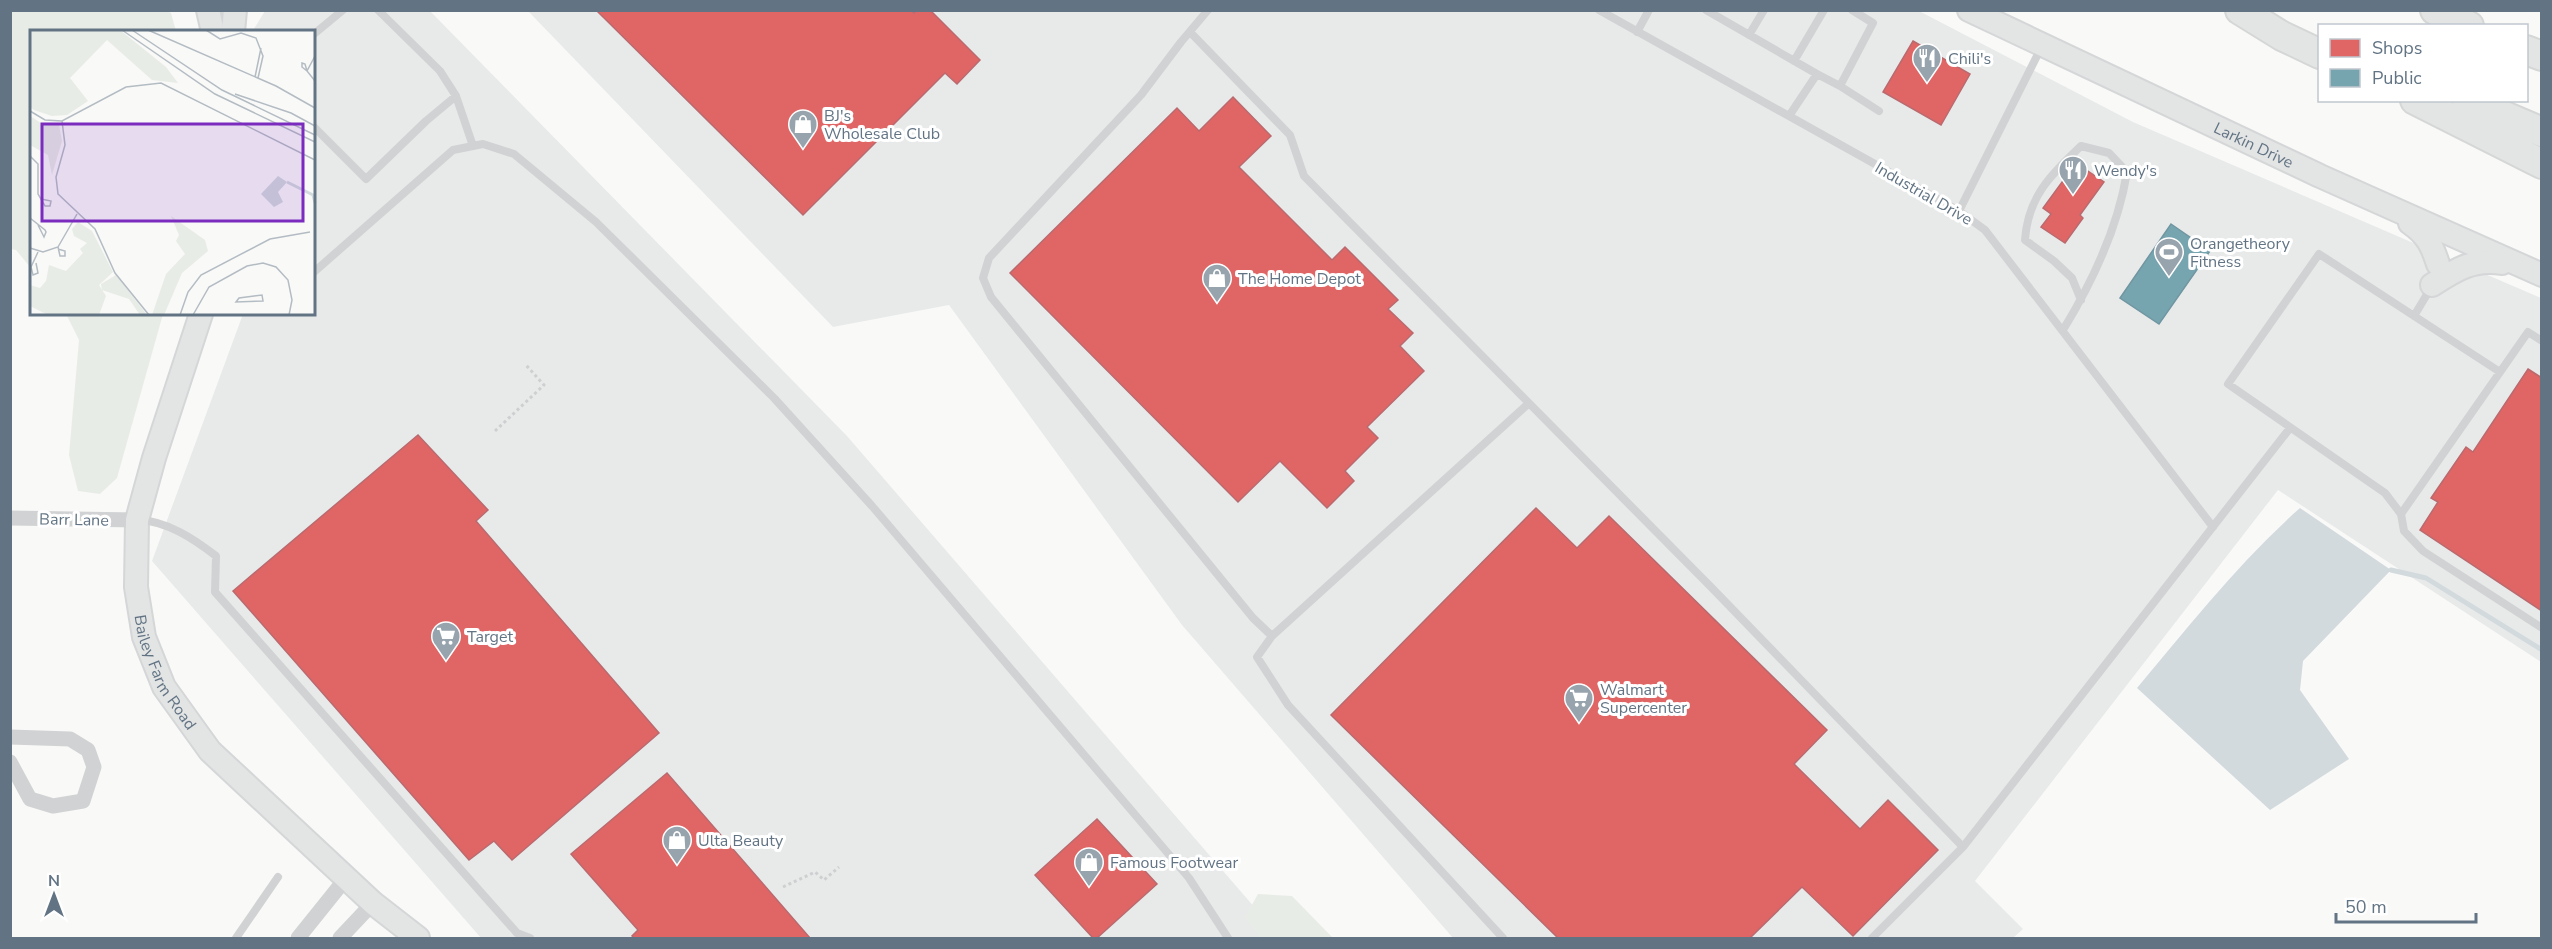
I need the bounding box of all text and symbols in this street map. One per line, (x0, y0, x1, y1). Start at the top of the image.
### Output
legend (2318, 24, 2528, 102)
inset map (30, 30, 315, 315)
text: Shops (2372, 36, 2422, 60)
restaurant icon: Chili's (1911, 42, 1943, 84)
place label: Chili's (1948, 48, 1991, 70)
text: Public (2372, 66, 2422, 90)
place label: BJ's Wholesale Club (824, 105, 940, 145)
shop icon: BJ's Wholesale Club (787, 108, 819, 150)
street label: Larkin Drive (2210, 117, 2297, 174)
restaurant icon: Wendy's (2057, 154, 2089, 196)
street label: Industrial Drive (1871, 157, 1976, 231)
place label: Wendy's (2094, 160, 2157, 182)
place label: Orangetheory Fitness (2190, 233, 2291, 273)
sports icon: Orangetheory Fitness (2153, 236, 2185, 278)
shop icon: The Home Depot (1201, 262, 1233, 304)
place label: The Home Depot (1238, 268, 1361, 290)
street label: Barr Lane (39, 508, 109, 532)
street label: Bailey Farm Road (129, 613, 201, 734)
supermarket icon: Target (430, 620, 462, 662)
place label: Target (467, 626, 513, 648)
place label: Walmart Supercenter (1600, 679, 1687, 719)
supermarket icon: Walmart Supercenter (1563, 682, 1595, 724)
shop icon: Ulta Beauty (661, 824, 693, 866)
place label: Ulta Beauty (698, 830, 784, 852)
shop icon: Famous Footwear (1073, 846, 1105, 888)
place label: Famous Footwear (1110, 852, 1239, 874)
north arrow (24, 865, 84, 925)
text: N (48, 870, 60, 892)
scale bar (2336, 886, 2476, 924)
text: 50 m (2345, 895, 2387, 919)

